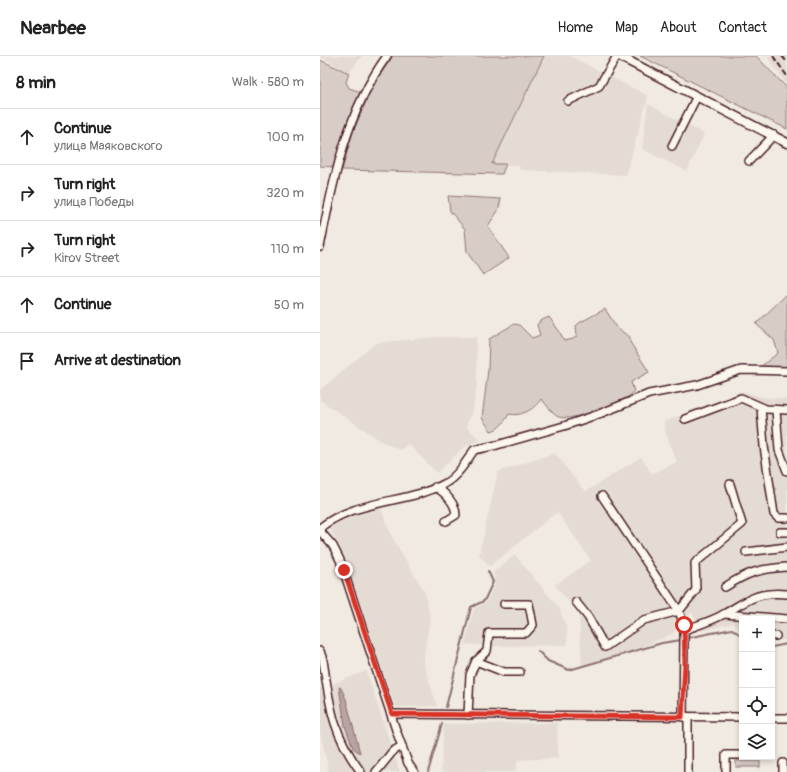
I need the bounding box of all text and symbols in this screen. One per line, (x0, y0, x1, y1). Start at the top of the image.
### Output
text: Nearbee (20, 16, 86, 40)
text: Home (558, 19, 593, 36)
text: Map (615, 19, 638, 36)
text: About (660, 19, 696, 36)
text: Contact (718, 19, 767, 36)
text: 8 min (16, 72, 56, 93)
text: Walk · 580 m (232, 74, 304, 90)
text: Continue (54, 119, 112, 138)
icon: ahead (16, 126, 38, 148)
text: 100 m (267, 129, 304, 145)
text: улица Маяковского (54, 138, 163, 154)
text: Turn right (54, 175, 115, 194)
icon: right (16, 182, 38, 204)
text: 320 m (266, 185, 304, 201)
text: улица Победы (54, 194, 134, 210)
text: Turn right (54, 231, 115, 250)
icon: right (16, 238, 38, 260)
text: 110 m (271, 241, 304, 257)
text: Kirov Street (54, 250, 119, 266)
icon: ahead (16, 294, 38, 316)
text: Continue (54, 295, 112, 314)
text: 50 m (274, 297, 304, 313)
icon: arrive (16, 350, 38, 372)
text: Arrive at destination (54, 351, 181, 370)
route end (335, 561, 353, 579)
route start (675, 616, 693, 634)
map controls (739, 616, 775, 760)
button: + (739, 616, 775, 652)
button: − (739, 652, 775, 688)
button: locate (739, 688, 775, 724)
button: layers (739, 724, 775, 760)

